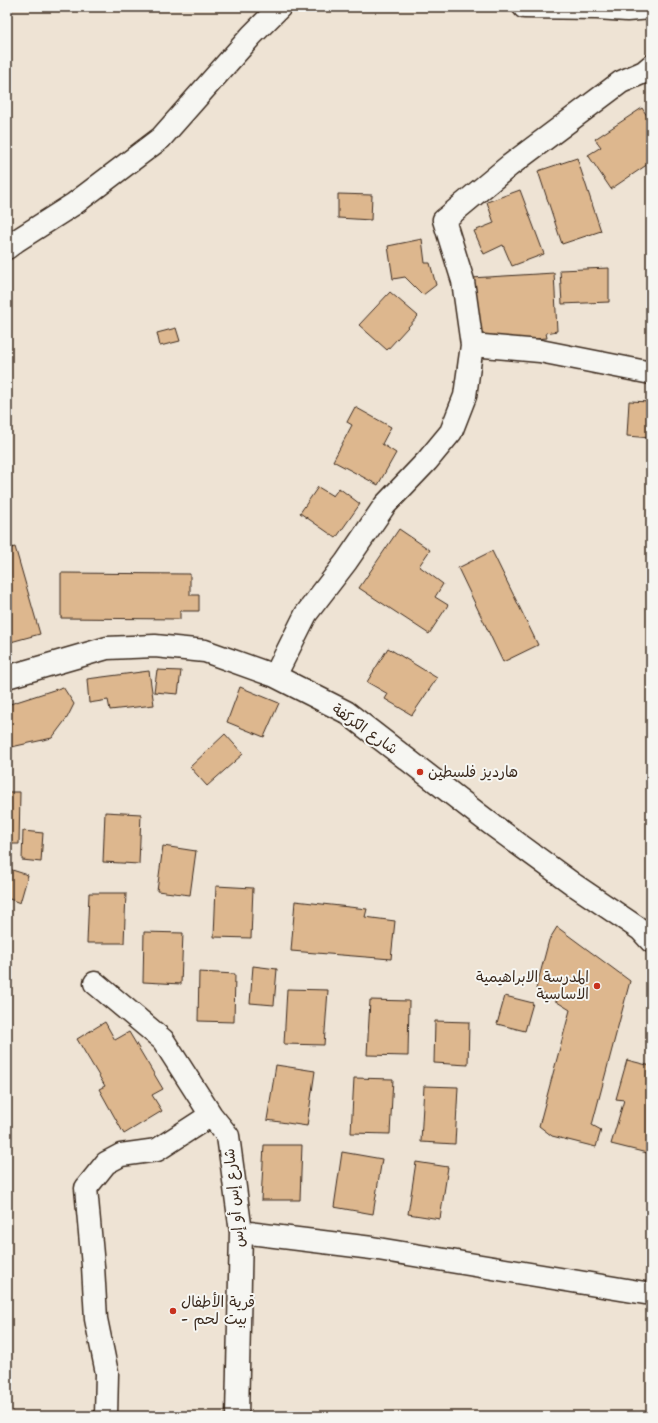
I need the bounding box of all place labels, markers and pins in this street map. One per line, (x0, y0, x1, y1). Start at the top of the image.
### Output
place label: هارديز فلسطين (428, 762, 518, 782)
marker: هارديز فلسطين (415, 767, 425, 777)
place label: المدرسة الابراهيمية الاساسية (476, 967, 589, 1004)
marker: المدرسة الابراهيمية الاساسية (592, 981, 602, 991)
place label: قرية الأطفال - بيت لحم (181, 1292, 255, 1331)
marker: قرية الأطفال - بيت لحم (168, 1306, 178, 1316)

